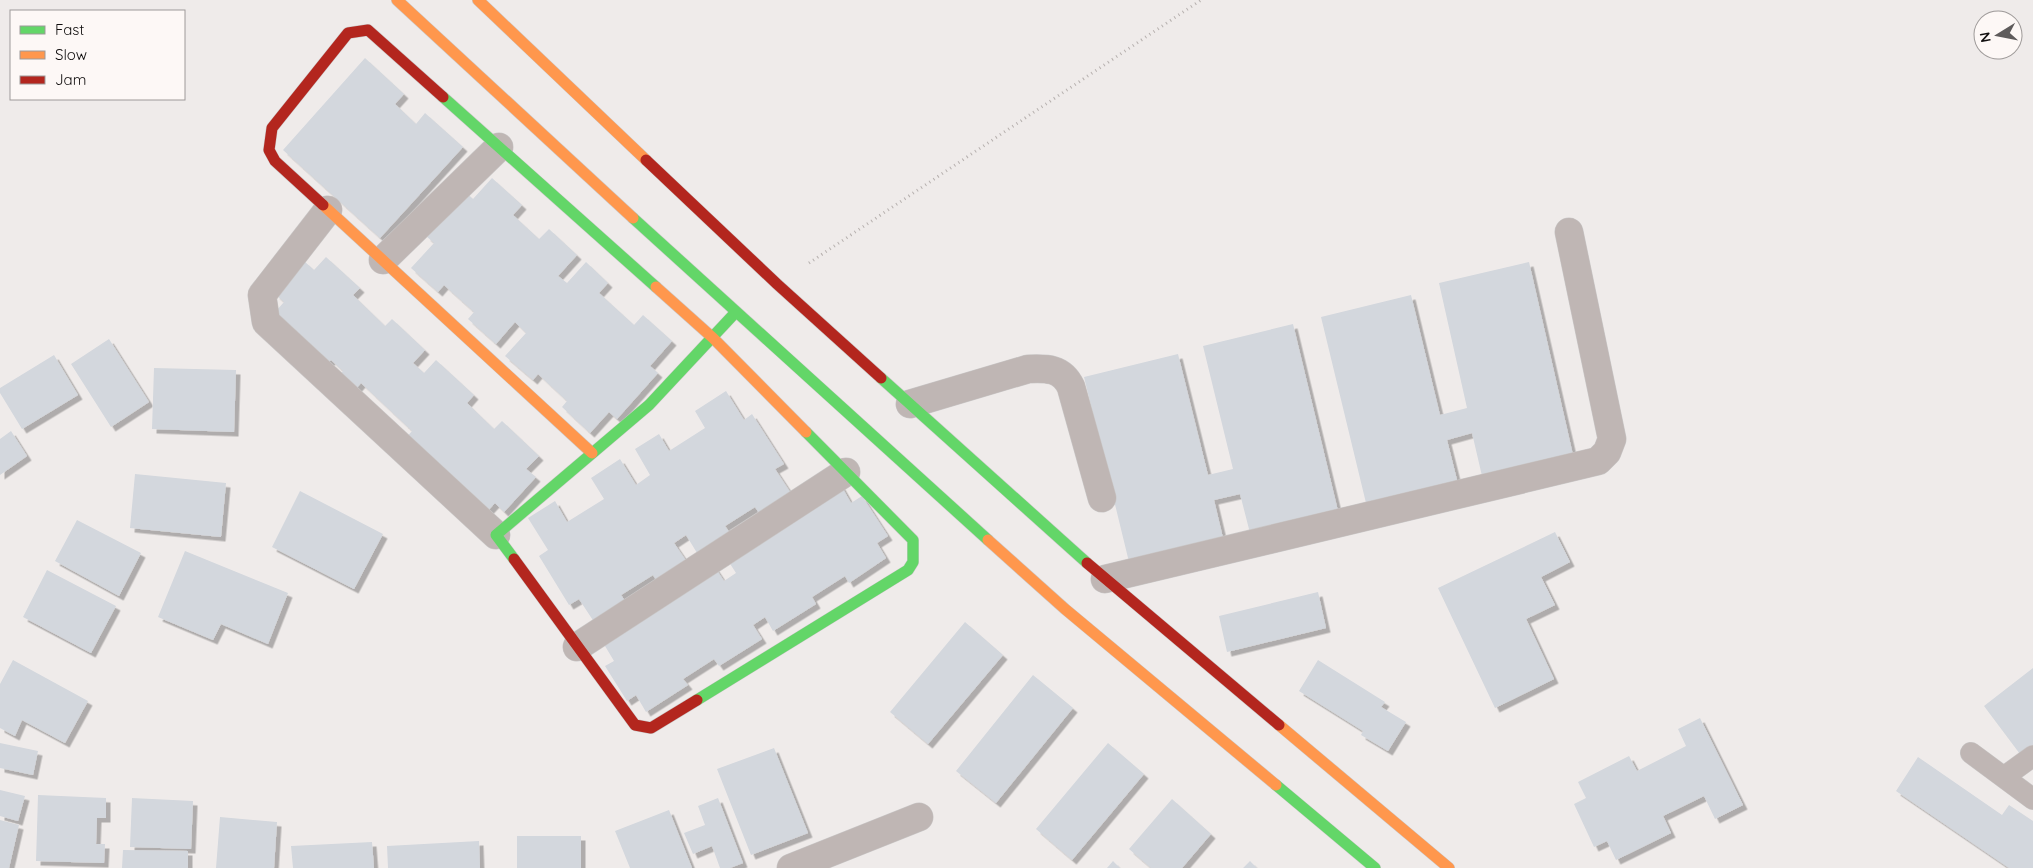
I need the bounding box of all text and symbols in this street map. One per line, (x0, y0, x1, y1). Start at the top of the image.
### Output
legend (10, 10, 185, 100)
north arrow (1973, 10, 2023, 60)
text: Fast (55, 20, 84, 39)
text: N (1975, 31, 1995, 44)
text: Slow (55, 45, 87, 64)
text: Jam (55, 70, 86, 89)

